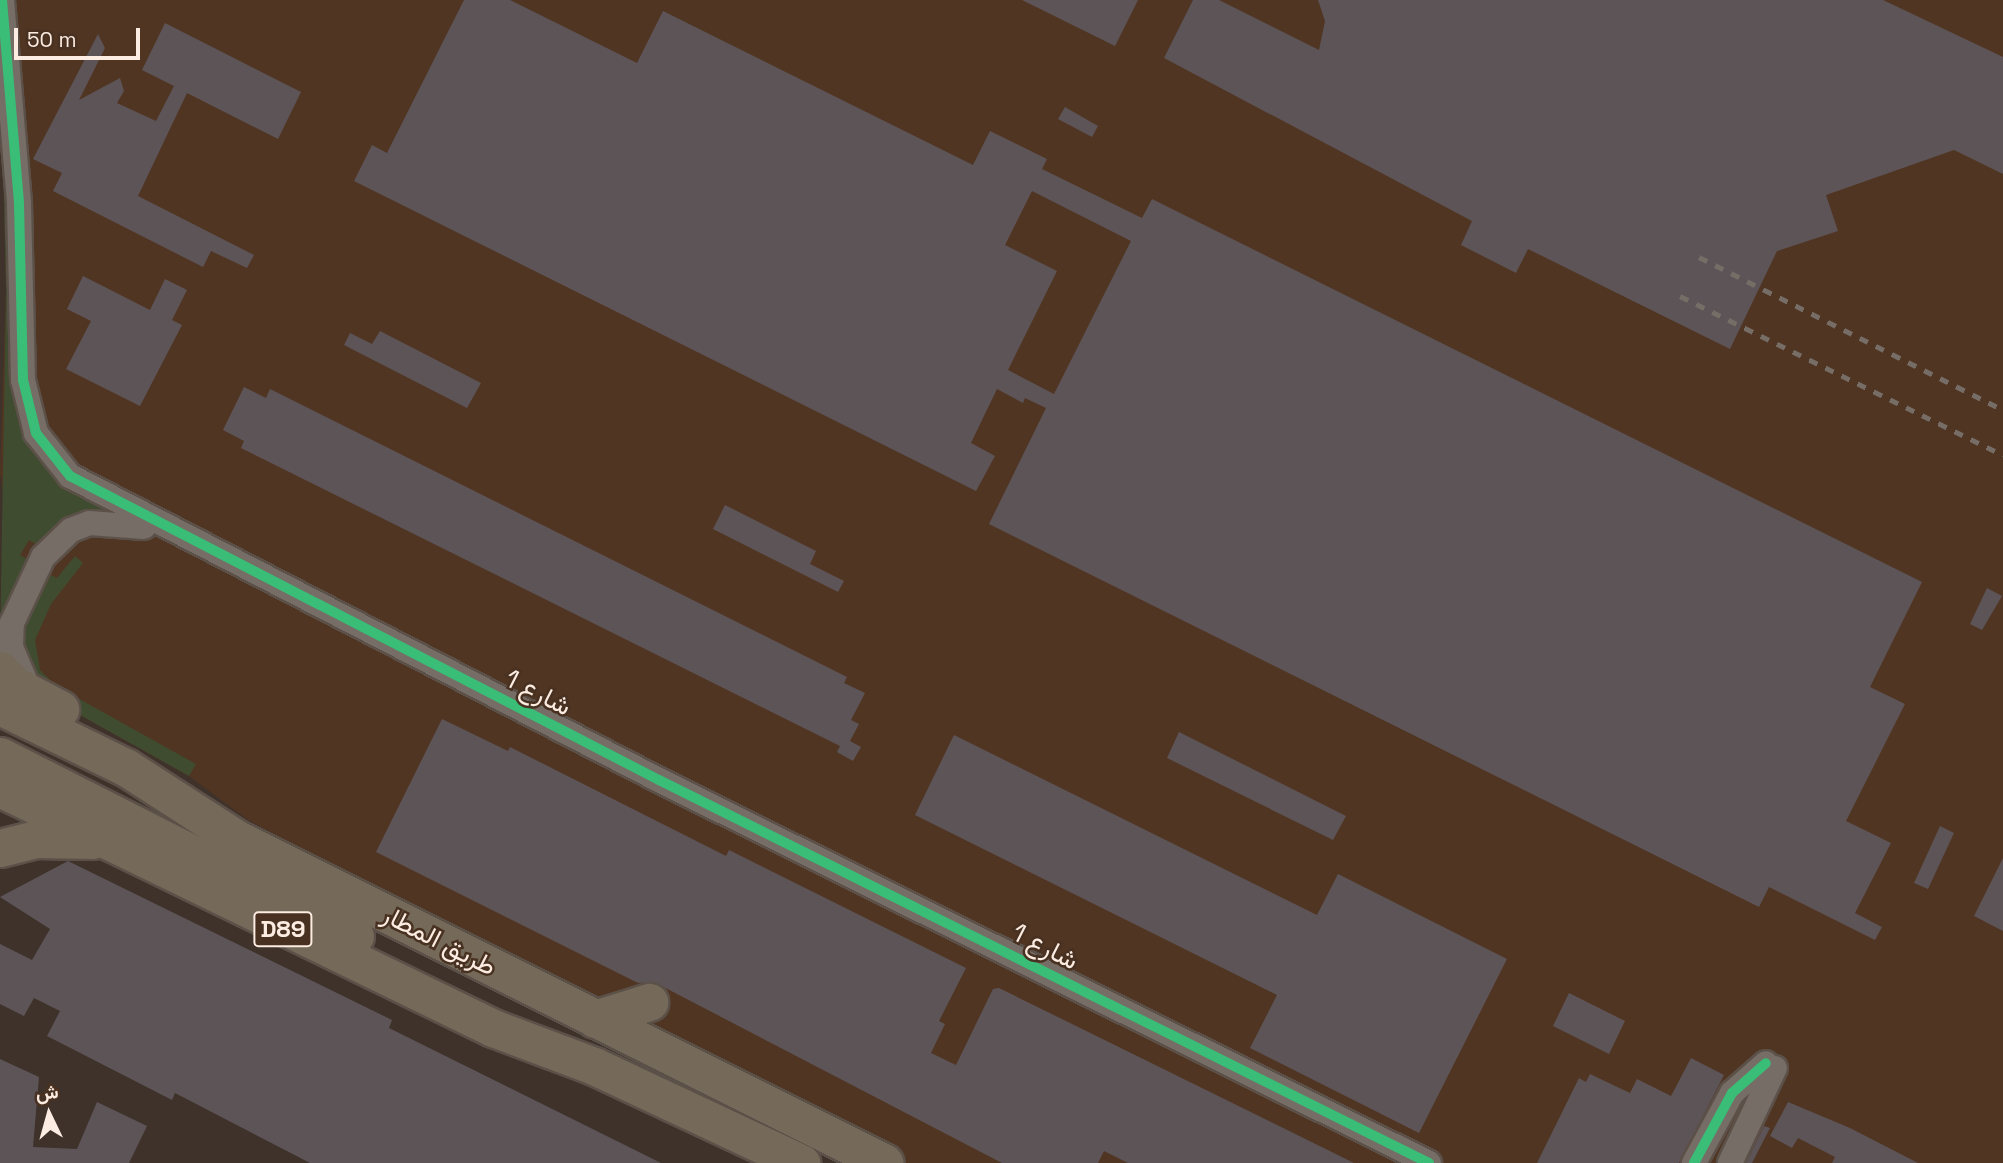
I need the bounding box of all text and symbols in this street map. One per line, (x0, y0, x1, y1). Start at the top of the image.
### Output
scale bar (18, 14, 144, 58)
text: 50 m (27, 26, 77, 53)
street label: شارع 1 (500, 663, 576, 723)
street label: طريق المطار (377, 899, 501, 983)
road number: D89 (253, 909, 313, 950)
street label: شارع 1 (1007, 917, 1083, 977)
north arrow (14, 1079, 84, 1149)
text: ش (35, 1079, 60, 1106)

